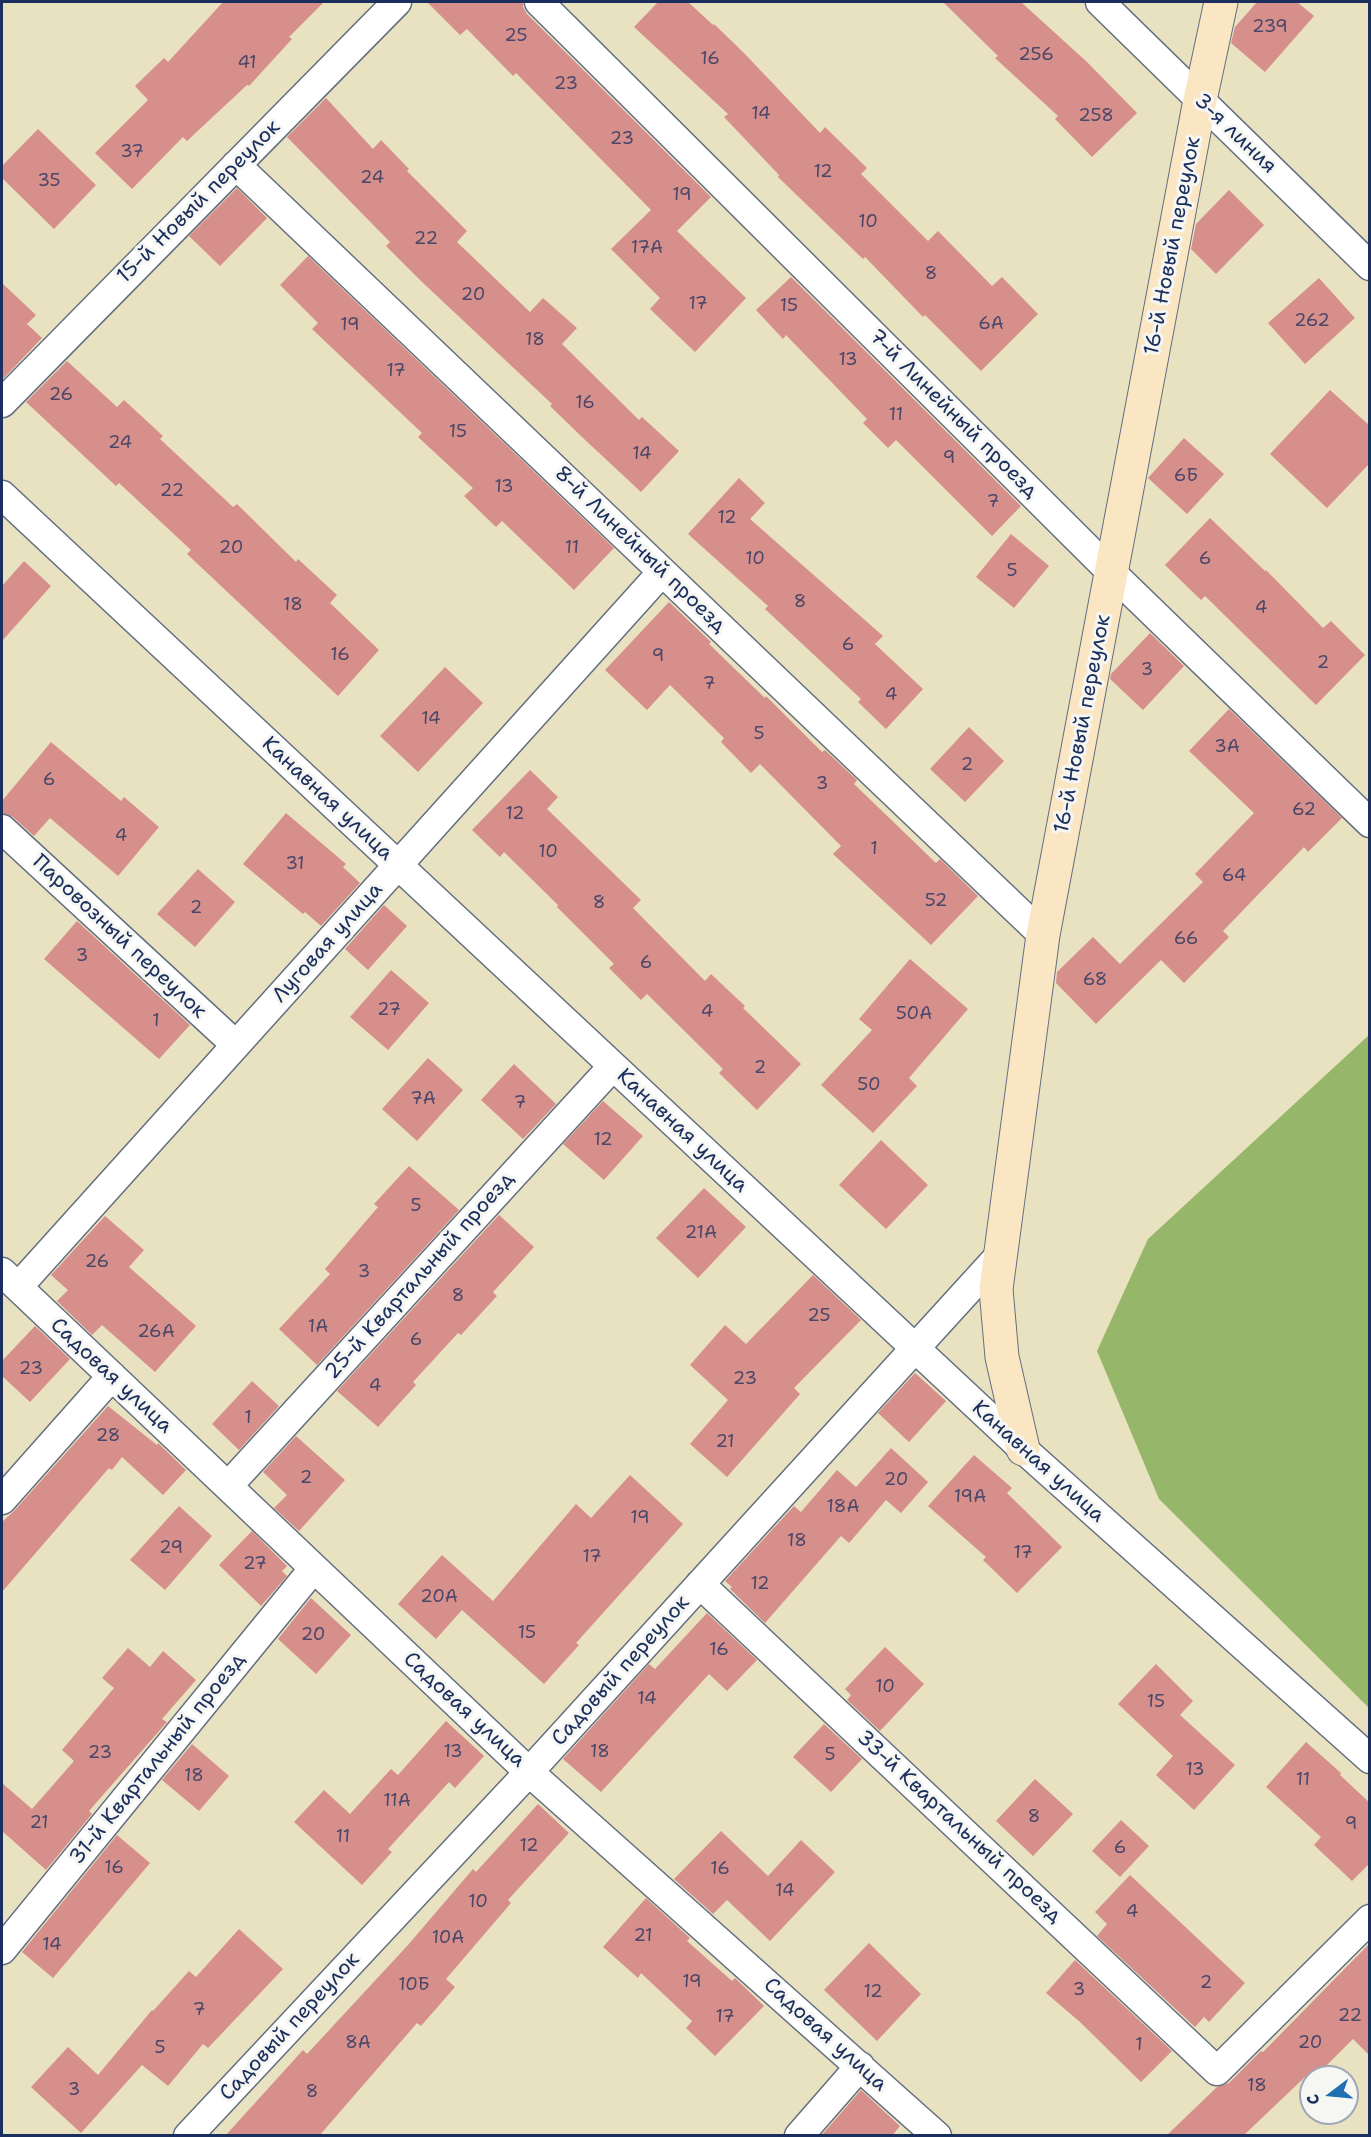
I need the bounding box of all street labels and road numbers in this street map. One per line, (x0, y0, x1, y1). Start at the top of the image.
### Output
street label: 3-я линия (1189, 89, 1281, 179)
street label: 15-й Новый переулок (112, 115, 286, 289)
street label: 16-й Новый переулок (1139, 135, 1207, 357)
street label: 7-й Линейный проезд (863, 324, 1043, 504)
street label: 8-й Линейный проезд (549, 461, 731, 639)
street label: 16-й Новый переулок (1049, 613, 1117, 835)
street label: Канавная улица (256, 732, 398, 866)
street label: Паровозный переулок (27, 850, 211, 1024)
street label: Луговая улица (267, 878, 389, 1008)
street label: Канавная улица (611, 1064, 753, 1198)
street label: 25-й Квартальный проезд (320, 1167, 520, 1385)
street label: Садовая улица (45, 1313, 177, 1439)
street label: Канавная улица (966, 1396, 1110, 1528)
street label: Садовый переулок (547, 1591, 695, 1751)
street label: Садовая улица (398, 1647, 530, 1773)
street label: 31-й Квартальный проезд (65, 1648, 251, 1870)
street label: 33-й Квартальный проезд (851, 1725, 1067, 1929)
street label: Садовый переулок (215, 1948, 365, 2106)
street label: Садовая улица (758, 1973, 892, 2097)

